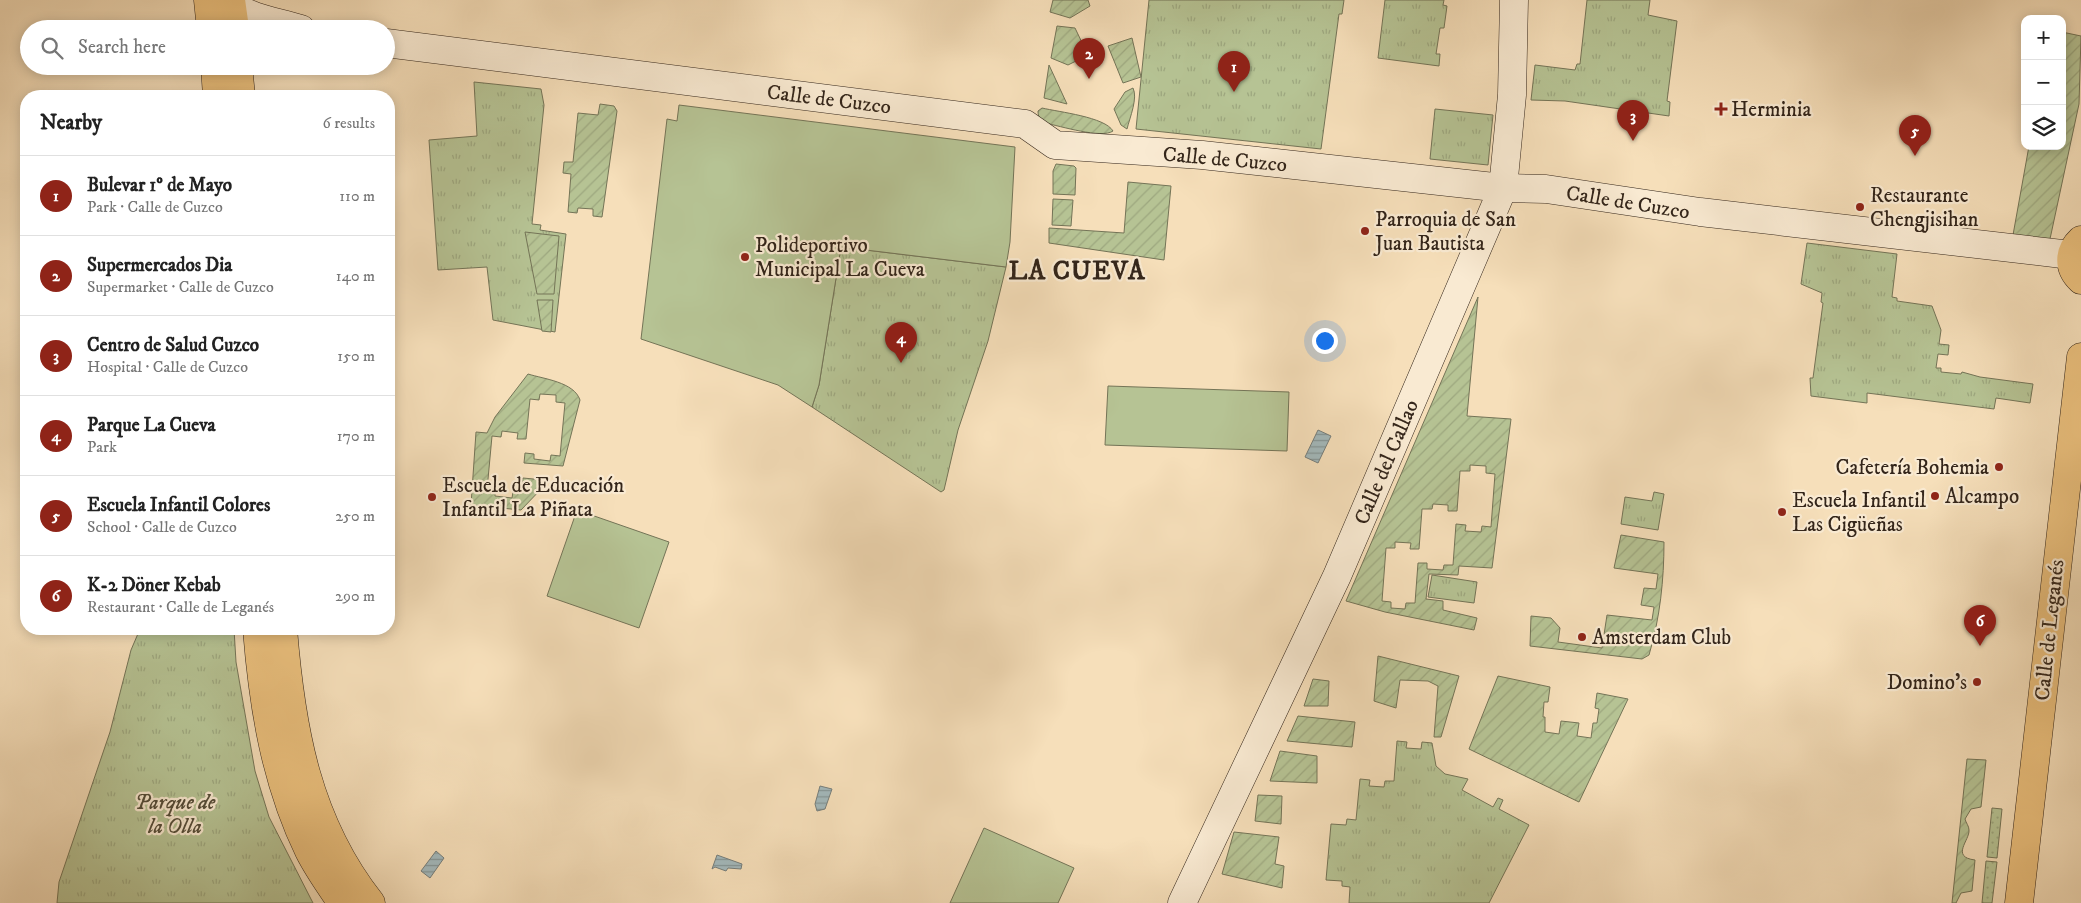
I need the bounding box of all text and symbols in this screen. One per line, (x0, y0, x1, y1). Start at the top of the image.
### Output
map controls (2021, 15, 2066, 150)
button: + (2021, 15, 2066, 60)
search box (20, 20, 395, 75)
icon: search (38, 34, 66, 62)
text: Search here (78, 36, 166, 59)
pin: 2 (1073, 38, 1105, 79)
pin: 1 (1218, 51, 1250, 92)
button: − (2021, 60, 2066, 105)
street label: Calle de Cuzco (765, 79, 892, 120)
place label: Herminia (1731, 97, 1811, 123)
pin: 3 (1617, 100, 1649, 141)
marker: Herminia (1715, 103, 1727, 115)
button: layers (2021, 105, 2066, 150)
text: Nearby (40, 110, 102, 136)
text: 6 results (322, 113, 375, 133)
pin: 5 (1899, 115, 1931, 156)
street label: Calle de Cuzco (1162, 142, 1288, 178)
text: Bulevar 1º de Mayo (87, 174, 232, 197)
street label: Calle de Cuzco (1564, 180, 1691, 226)
place label: Restaurante Chengjisihan (1870, 183, 1979, 233)
text: 1 (53, 186, 59, 206)
text: 110 m (339, 186, 375, 206)
text: Park · Calle de Cuzco (87, 197, 223, 217)
marker: Restaurante Chengjisihan (1854, 201, 1866, 213)
place label: Parroquia de San Juan Bautista (1373, 207, 1516, 257)
marker: Parroquia de San Juan Bautista (1359, 225, 1371, 237)
place label: Polideportivo Municipal La Cueva (755, 233, 925, 283)
marker: Polideportivo Municipal La Cueva (739, 251, 751, 263)
text: Supermercados Dia (87, 254, 232, 277)
district label: LA CUEVA (1008, 255, 1146, 288)
text: 2 (52, 266, 60, 286)
text: 140 m (336, 266, 375, 286)
text: Supermarket · Calle de Cuzco (87, 277, 274, 297)
pin: 4 (885, 322, 917, 363)
your location (1312, 328, 1338, 354)
text: Centro de Salud Cuzco (87, 334, 259, 357)
text: 3 (53, 346, 59, 366)
text: 150 m (337, 346, 375, 366)
text: Hospital · Calle de Cuzco (87, 357, 248, 377)
street label: Calle del Callao (1349, 396, 1425, 529)
text: Parque La Cueva (87, 414, 216, 437)
text: 4 (51, 426, 61, 446)
text: 170 m (337, 426, 375, 446)
text: Park (87, 437, 117, 457)
place label: Cafetería Bohemia (1836, 455, 1989, 481)
marker: Cafetería Bohemia (1993, 461, 2005, 473)
place label: Escuela de Educación Infantil La Piñata (442, 473, 624, 523)
place label: Alcampo (1945, 484, 2019, 510)
place label: Escuela Infantil Las Cigüeñas (1792, 488, 1927, 538)
marker: Alcampo (1929, 490, 1941, 502)
marker: Escuela de Educación Infantil La Piñata (426, 491, 438, 503)
text: Escuela Infantil Colores (87, 494, 270, 517)
text: 5 (52, 506, 60, 526)
text: 250 m (335, 506, 375, 526)
marker: Escuela Infantil Las Cigüeñas (1776, 506, 1788, 518)
text: School · Calle de Cuzco (87, 517, 237, 537)
street label: Calle de Leganés (2030, 558, 2070, 702)
text: K-2 Döner Kebab (87, 574, 221, 597)
text: 6 (52, 586, 60, 606)
text: 290 m (335, 586, 375, 606)
text: Restaurant · Calle de Leganés (87, 597, 274, 617)
pin: 6 (1964, 605, 1996, 646)
place label: Amsterdam Club (1592, 625, 1731, 651)
marker: Amsterdam Club (1576, 631, 1588, 643)
place label: Domino's (1887, 670, 1967, 696)
marker: Domino's (1971, 676, 1983, 688)
park label: Parque de la Olla (135, 790, 216, 840)

